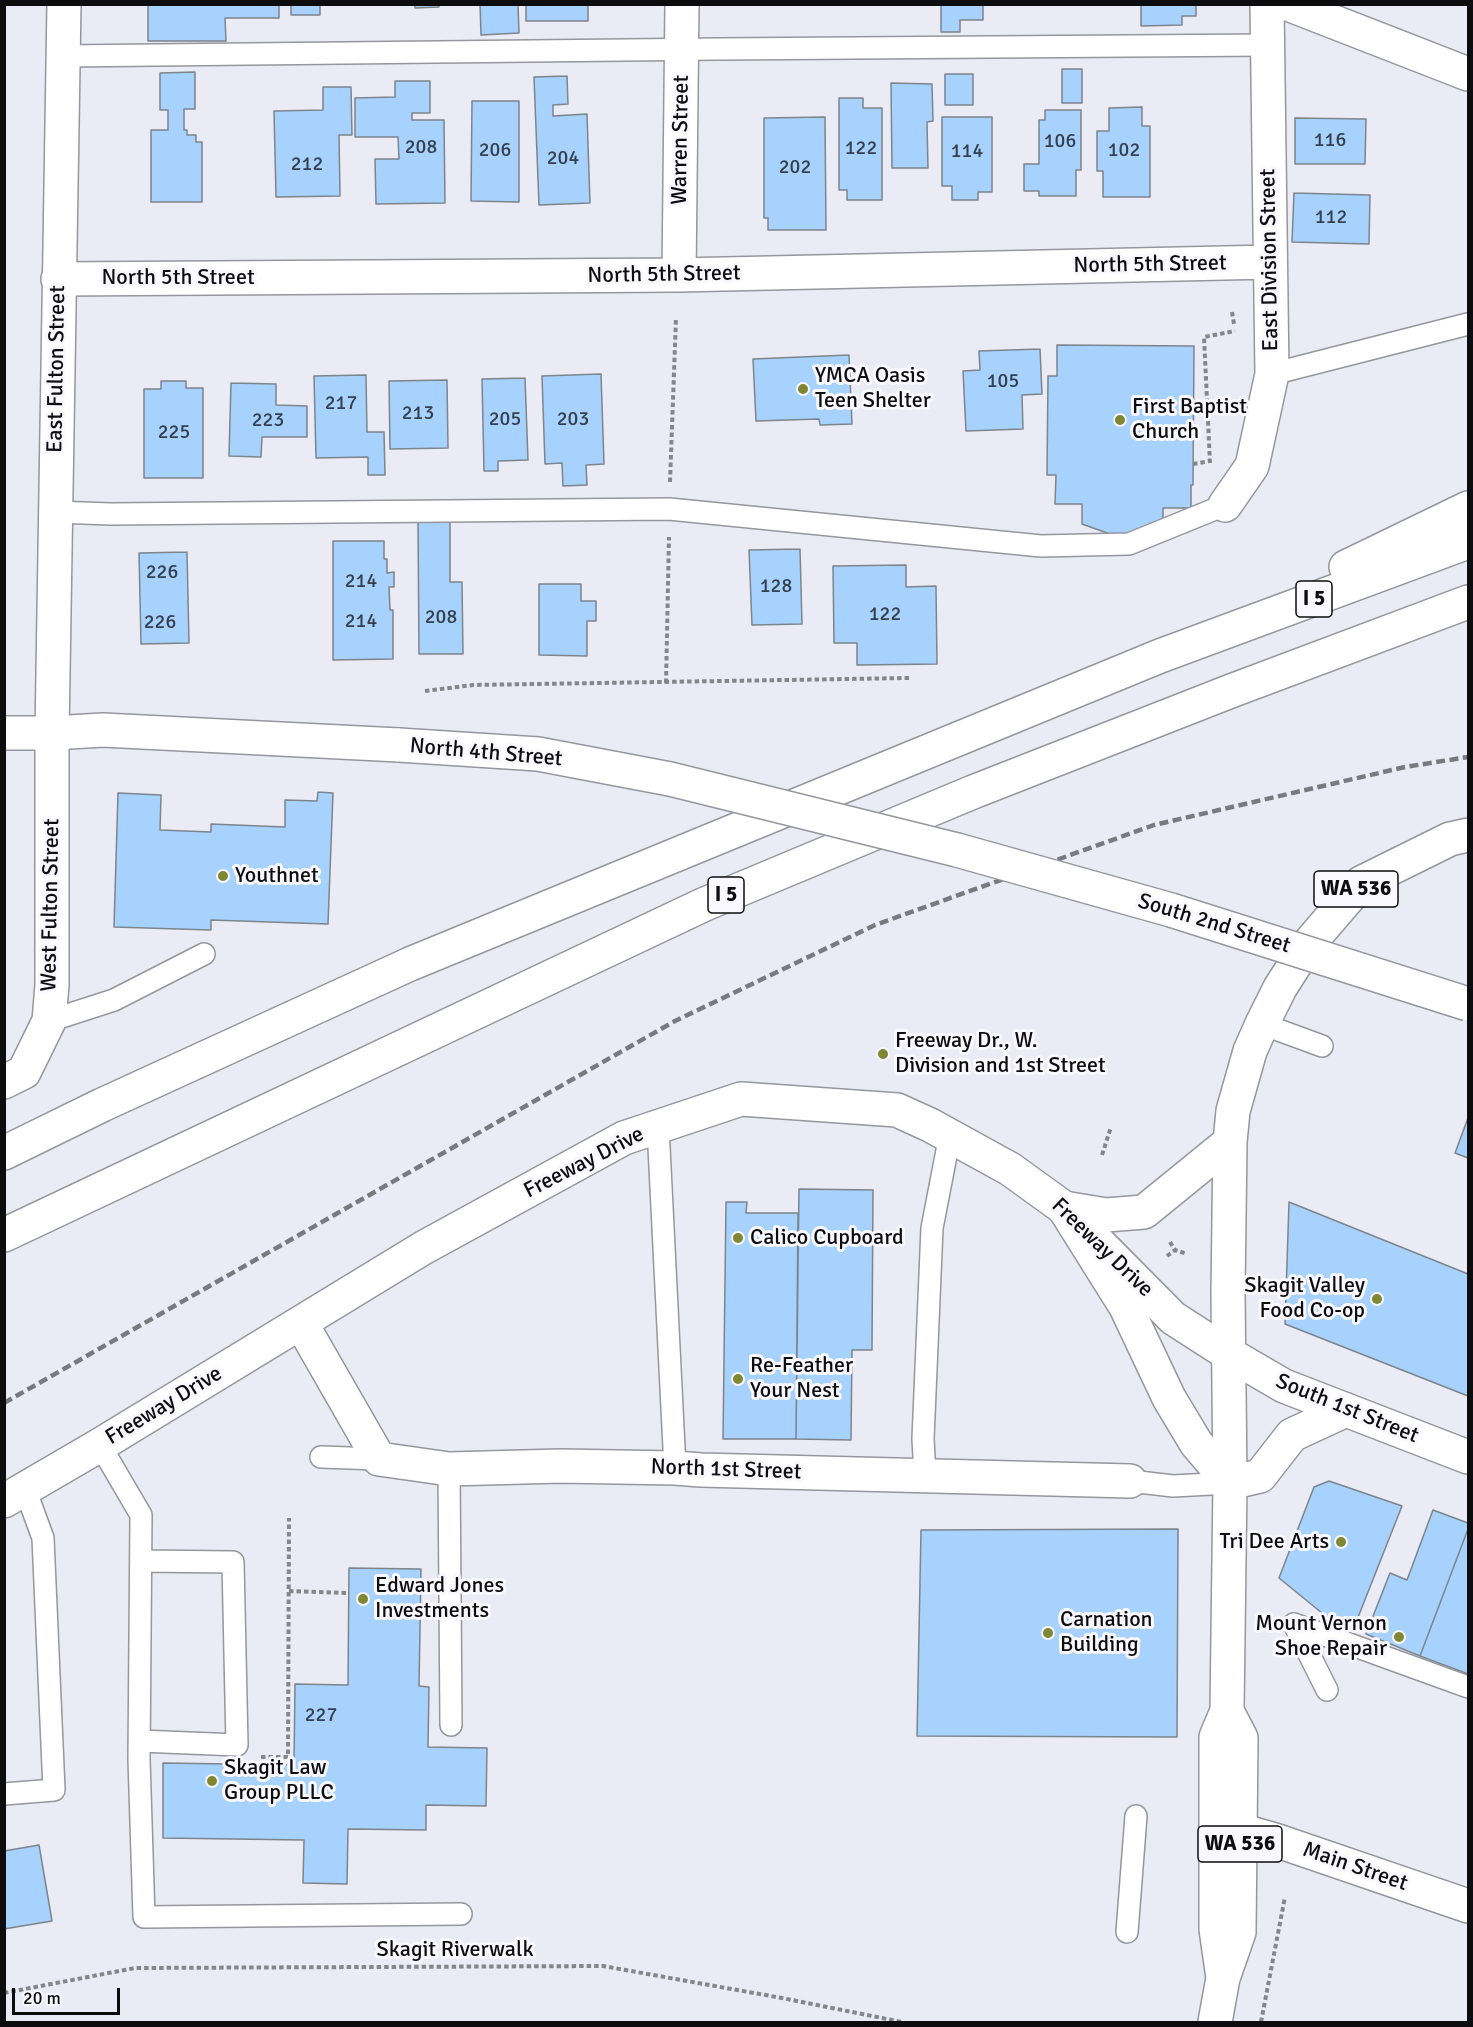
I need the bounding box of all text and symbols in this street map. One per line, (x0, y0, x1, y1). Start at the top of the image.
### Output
street label: Warren Street (667, 75, 695, 205)
house number: 116 (1314, 129, 1346, 153)
house number: 106 (1044, 130, 1076, 154)
house number: 208 (405, 136, 437, 160)
house number: 122 (845, 137, 877, 161)
house number: 206 (479, 139, 511, 163)
house number: 102 (1108, 139, 1140, 163)
house number: 114 (951, 140, 983, 164)
house number: 204 (547, 147, 579, 171)
house number: 212 (291, 153, 323, 177)
house number: 202 (779, 156, 811, 180)
street label: East Division Street (1255, 169, 1285, 351)
house number: 112 (1315, 206, 1347, 230)
street label: North 5th Street (1073, 250, 1227, 280)
street label: North 5th Street (587, 260, 741, 290)
street label: North 5th Street (101, 265, 255, 291)
street label: East Fulton Street (42, 285, 72, 453)
place label: YMCA Oasis Teen Shelter (815, 363, 931, 414)
house number: 105 (987, 370, 1019, 394)
marker: YMCA Oasis Teen Shelter (796, 382, 810, 396)
house number: 217 (325, 392, 357, 416)
place label: First Baptist Church (1132, 394, 1247, 446)
house number: 213 (402, 402, 434, 426)
house number: 205 (489, 408, 521, 432)
house number: 203 (557, 408, 589, 432)
house number: 223 (252, 409, 284, 433)
marker: First Baptist Church (1113, 413, 1127, 427)
house number: 225 (158, 421, 190, 445)
house number: 226 (146, 561, 178, 585)
house number: 214 (345, 570, 377, 594)
house number: 128 (760, 575, 792, 599)
road number: I 5 (1296, 581, 1332, 617)
house number: 122 (869, 603, 901, 627)
house number: 208 (425, 606, 457, 630)
house number: 214 (345, 610, 377, 634)
house number: 226 (144, 611, 176, 635)
street label: North 4th Street (409, 733, 563, 773)
street label: West Fulton Street (36, 818, 66, 992)
place label: Youthnet (235, 863, 319, 889)
marker: Youthnet (216, 869, 230, 883)
road number: WA 536 (1314, 871, 1398, 907)
road number: I 5 (708, 877, 744, 913)
street label: South 2nd Street (1135, 888, 1293, 960)
place label: Freeway Dr., W. Division and 1st Street (895, 1028, 1106, 1080)
marker: Freeway Dr., W. Division and 1st Street (876, 1047, 890, 1061)
street label: Freeway Drive (520, 1121, 648, 1205)
street label: Freeway Drive (1046, 1193, 1158, 1303)
place label: Calico Cupboard (750, 1225, 904, 1251)
marker: Calico Cupboard (731, 1231, 745, 1245)
place label: Skagit Valley Food Co-op (1244, 1273, 1365, 1324)
marker: Skagit Valley Food Co-op (1370, 1292, 1384, 1306)
place label: Re-Feather Your Nest (750, 1353, 853, 1404)
street label: Freeway Drive (101, 1361, 227, 1451)
street label: South 1st Street (1272, 1368, 1422, 1450)
marker: Re-Feather Your Nest (731, 1372, 745, 1386)
street label: North 1st Street (650, 1454, 802, 1486)
place label: Tri Dee Arts (1220, 1529, 1329, 1555)
marker: Tri Dee Arts (1334, 1535, 1348, 1549)
place label: Edward Jones Investments (375, 1573, 504, 1624)
marker: Edward Jones Investments (356, 1592, 370, 1606)
place label: Carnation Building (1060, 1607, 1153, 1658)
place label: Mount Vernon Shoe Repair (1255, 1611, 1387, 1663)
marker: Carnation Building (1041, 1626, 1055, 1640)
marker: Mount Vernon Shoe Repair (1392, 1630, 1406, 1644)
house number: 227 (305, 1704, 337, 1728)
place label: Skagit Law Group PLLC (224, 1755, 334, 1807)
marker: Skagit Law Group PLLC (205, 1774, 219, 1788)
road number: WA 536 (1198, 1826, 1282, 1862)
street label: Main Street (1299, 1837, 1411, 1897)
street label: Skagit Riverwalk (377, 1937, 533, 1963)
scale bar (15, 1976, 123, 2014)
text: 20 m (23, 1987, 61, 2009)

